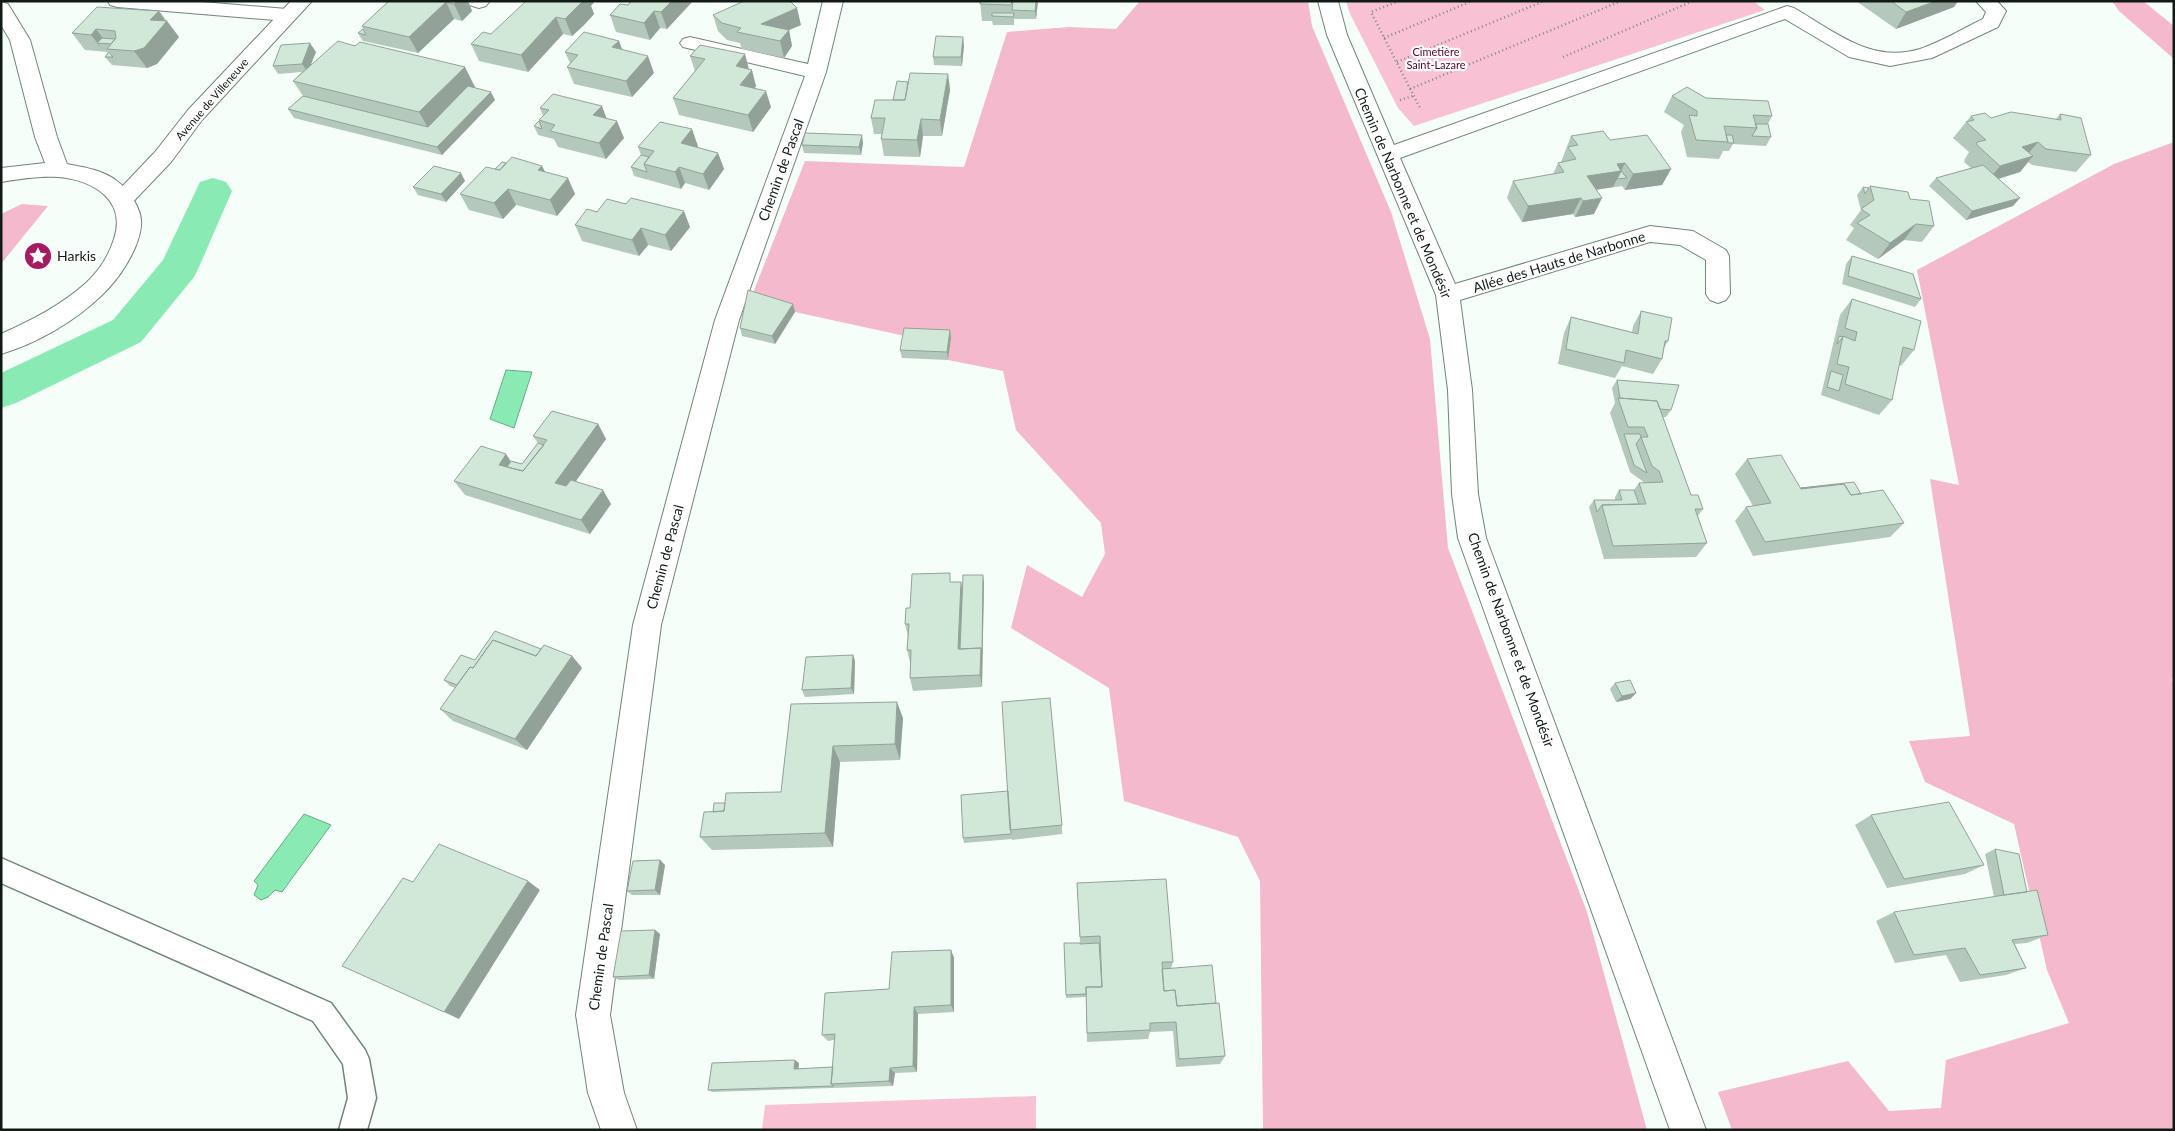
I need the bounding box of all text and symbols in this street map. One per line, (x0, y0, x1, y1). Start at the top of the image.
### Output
park label: Cimetière Saint-Lazare (1406, 45, 1466, 71)
street label: Avenue de Villeneuve (173, 55, 251, 142)
street label: Chemin de Narbonne et de Mondésir (1351, 85, 1456, 301)
street label: Chemin de Pascal (754, 116, 807, 223)
street label: Allée des Hauts de Narbonne (1471, 227, 1647, 296)
place icon: Harkis (23, 241, 53, 271)
place label: Harkis (57, 247, 96, 264)
street label: Chemin de Pascal (642, 503, 687, 611)
street label: Chemin de Narbonne et de Mondésir (1465, 530, 1558, 750)
street label: Chemin de Pascal (585, 902, 616, 1011)

